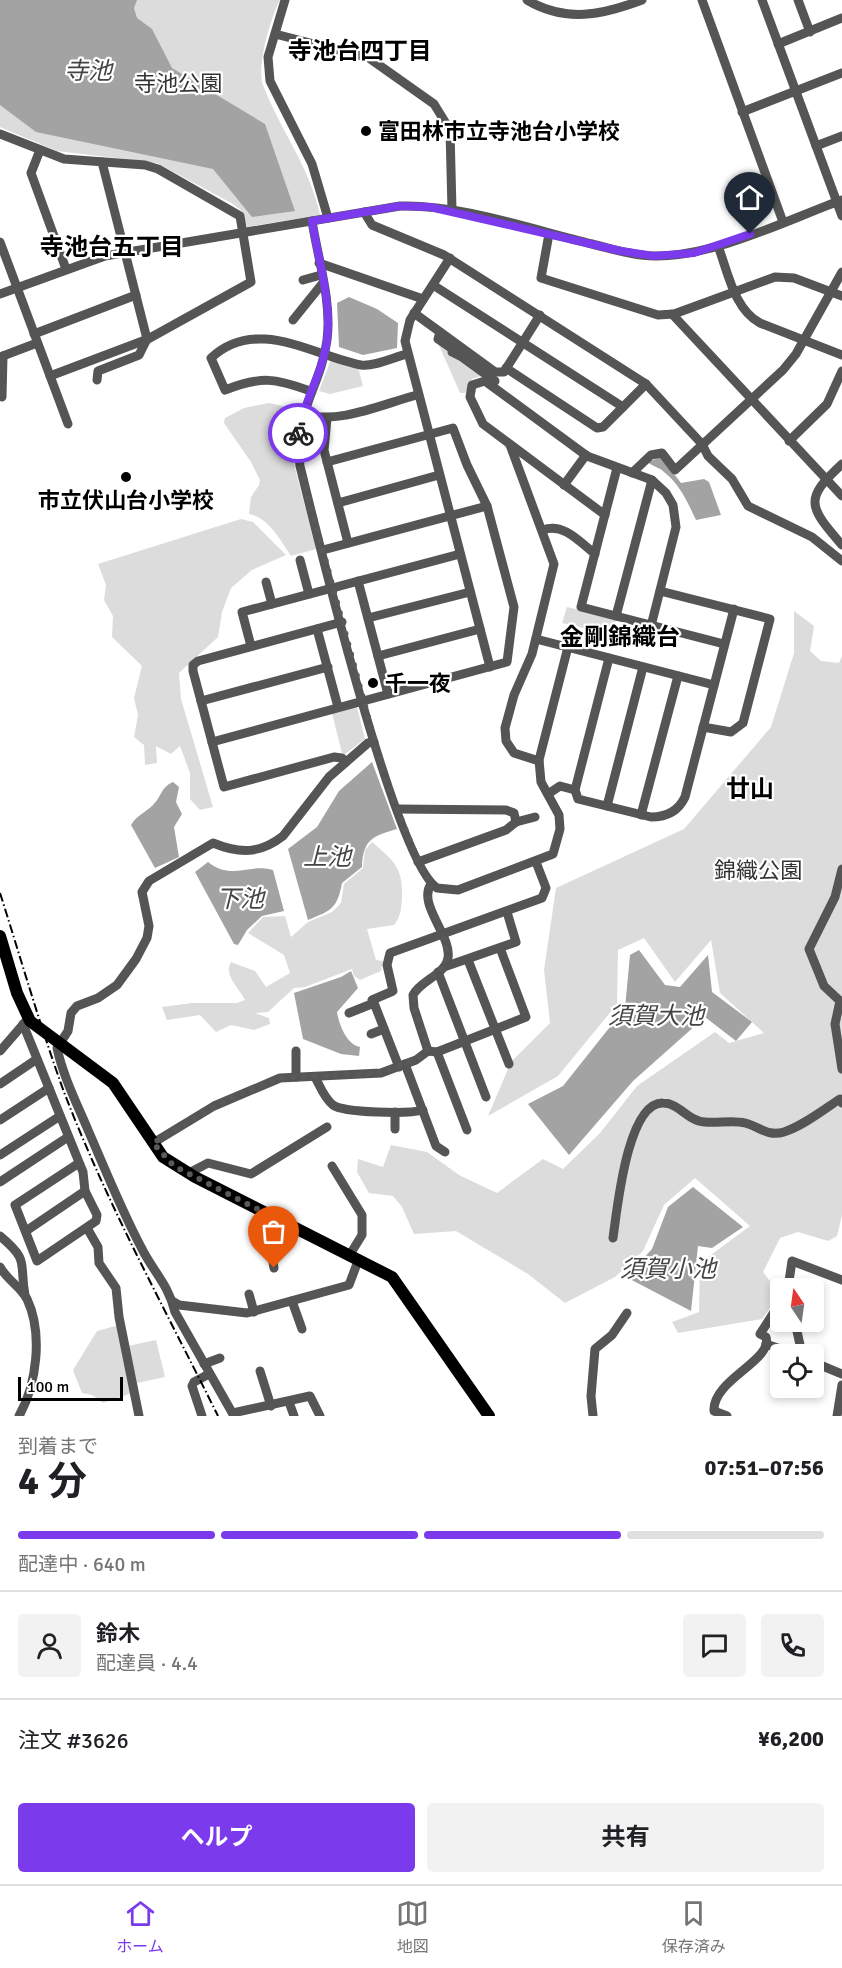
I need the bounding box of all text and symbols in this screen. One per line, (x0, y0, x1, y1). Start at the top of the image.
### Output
district label: 寺池台四丁目 (288, 36, 432, 66)
water label: 寺池 (64, 56, 114, 86)
park label: 寺池公園 (134, 70, 222, 97)
place label: 富田林市立寺池台小学校 (378, 118, 620, 145)
marker: 富田林市立寺池台小学校 (359, 124, 373, 138)
pin (724, 172, 775, 234)
icon: home (733, 181, 766, 214)
district label: 寺池台五丁目 (40, 232, 184, 262)
courier (268, 403, 328, 463)
icon: bike (282, 417, 315, 450)
marker: 市立伏山台小学校 (119, 470, 133, 484)
place label: 市立伏山台小学校 (38, 487, 214, 514)
district label: 金剛錦織台 (560, 622, 680, 652)
place label: 千一夜 (385, 670, 451, 697)
marker: 千一夜 (366, 676, 380, 690)
district label: 廿山 (726, 774, 774, 804)
water label: 上池 (303, 842, 353, 872)
park label: 錦織公園 (714, 857, 802, 884)
water label: 下池 (216, 884, 266, 914)
water label: 須賀大池 (608, 1001, 706, 1031)
pin (248, 1206, 299, 1268)
icon: bag (257, 1215, 290, 1248)
water label: 須賀小池 (620, 1254, 718, 1284)
north arrow (770, 1278, 824, 1332)
map controls (770, 1278, 824, 1398)
button: locate (770, 1344, 824, 1398)
scale bar (18, 1374, 123, 1402)
text: 100 m (27, 1377, 69, 1397)
text: 到着まで (18, 1434, 98, 1459)
text: 07:51–07:56 (705, 1454, 824, 1481)
text: 4 分 (18, 1457, 87, 1505)
text: 配達中 · 640 m (18, 1552, 146, 1577)
button: person (18, 1614, 81, 1677)
button: chat (683, 1614, 746, 1677)
button: phone (761, 1614, 824, 1677)
text: 鈴木 (96, 1620, 140, 1647)
text: 配達員 · 4.4 (96, 1651, 198, 1676)
text: ¥6,200 (758, 1725, 824, 1752)
text: 注文 #3626 (18, 1727, 129, 1754)
button: ヘルプ (18, 1803, 415, 1872)
button: 共有 (427, 1803, 824, 1872)
tab: ホーム (116, 1897, 164, 1957)
tab: 地図 (396, 1897, 429, 1957)
tab: 保存済み (662, 1897, 726, 1957)

